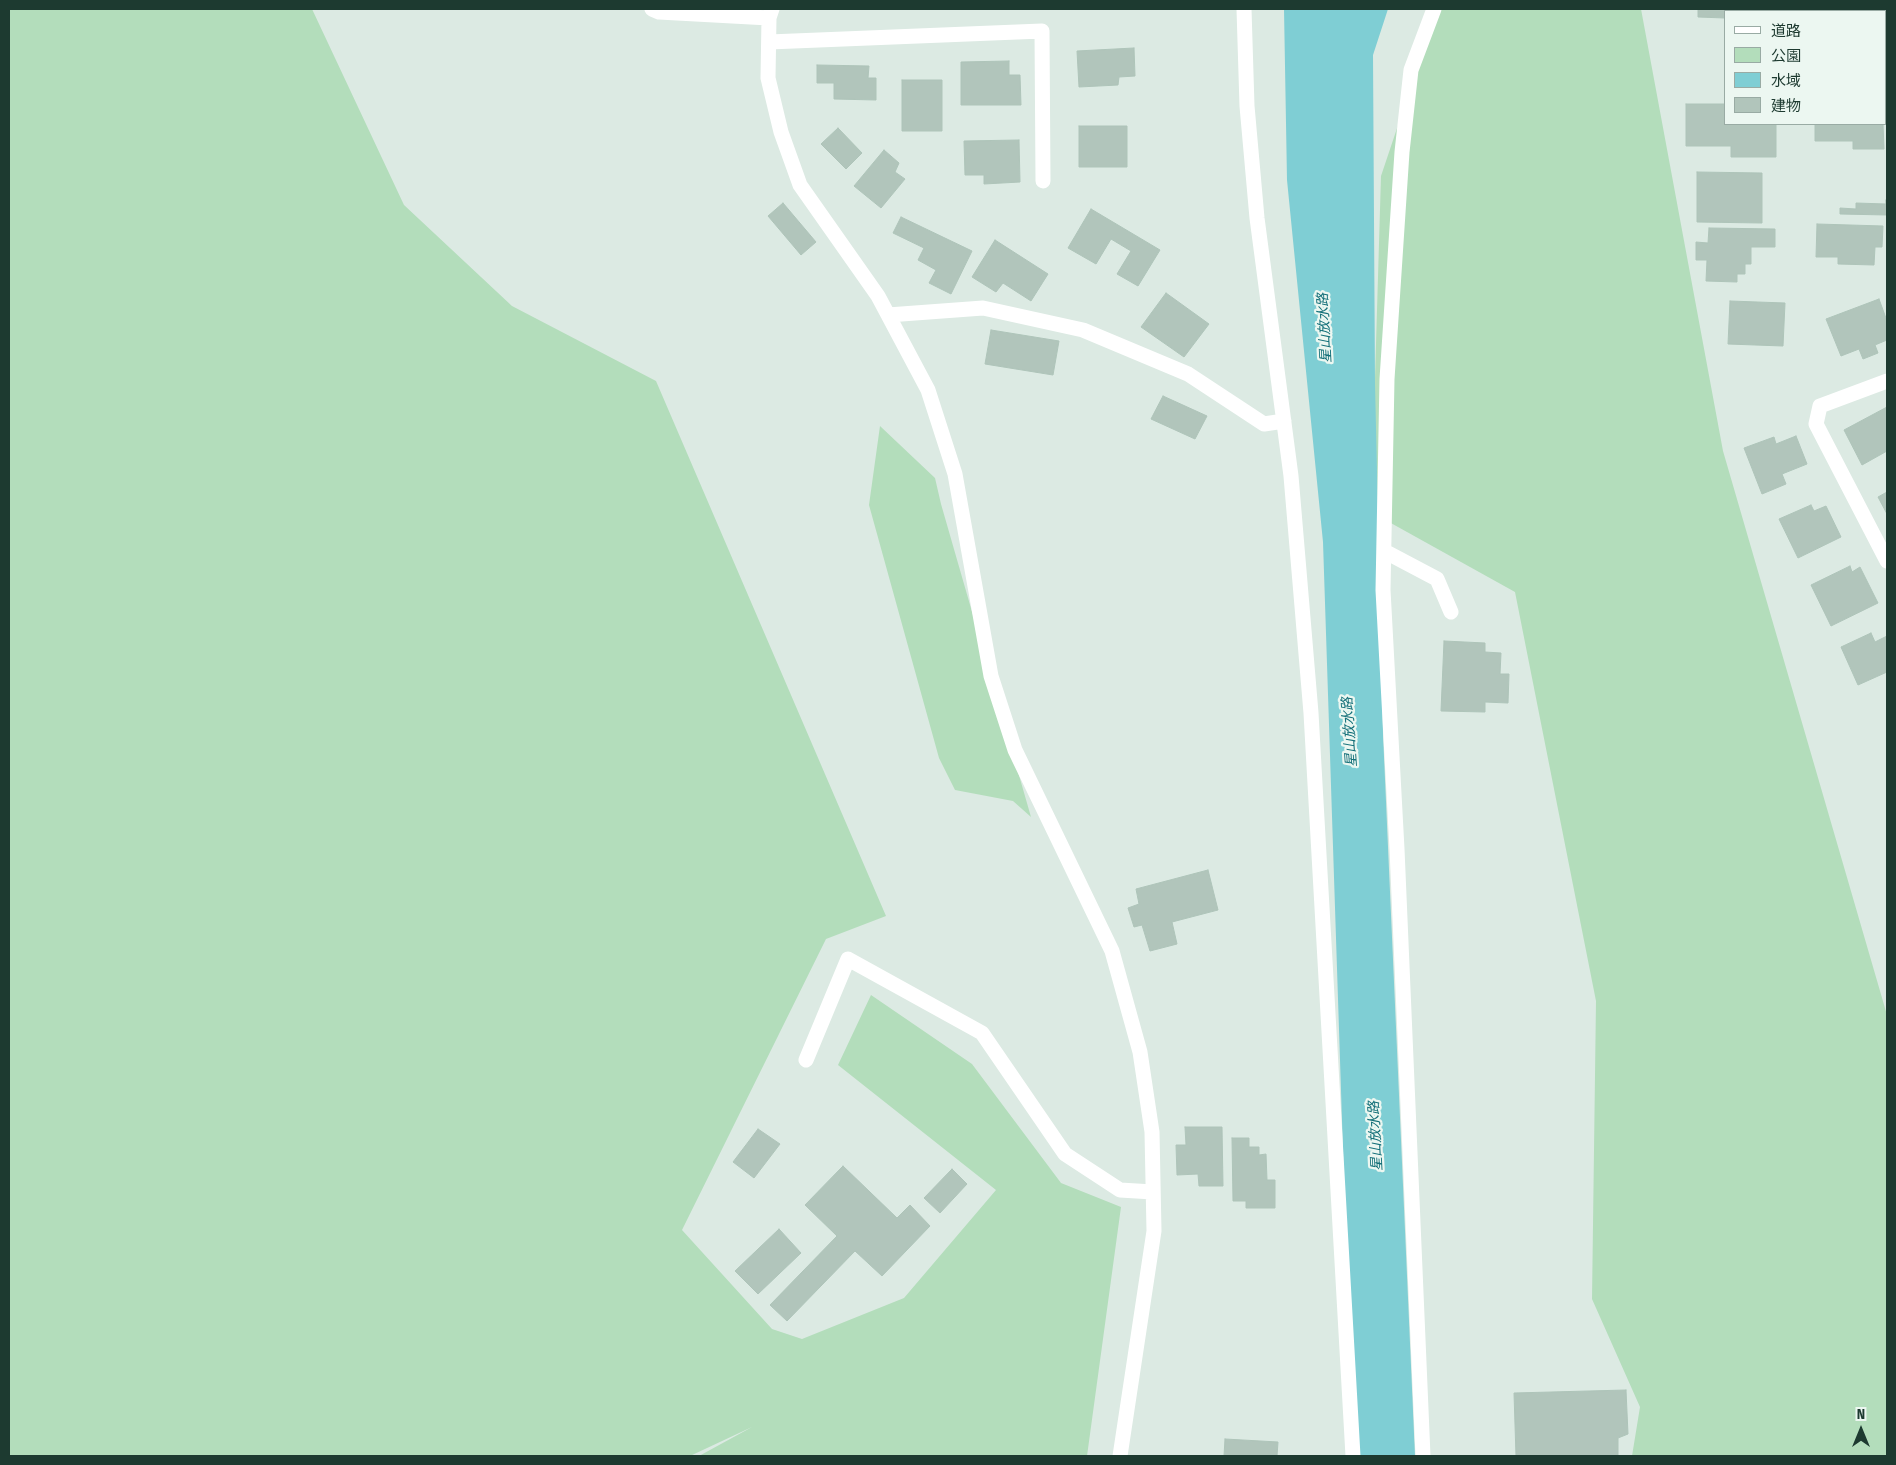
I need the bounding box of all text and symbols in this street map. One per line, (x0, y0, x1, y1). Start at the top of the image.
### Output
legend (1724, 10, 1886, 125)
text: 道路 (1771, 22, 1801, 40)
text: 公園 (1771, 47, 1801, 65)
text: 水域 (1771, 72, 1801, 90)
text: 建物 (1771, 97, 1801, 115)
water label: 星山放水路 (1315, 293, 1335, 363)
water label: 星山放水路 (1339, 696, 1361, 768)
water label: 星山放水路 (1366, 1101, 1386, 1171)
north arrow (1836, 1405, 1886, 1455)
text: N (1857, 1406, 1865, 1423)

